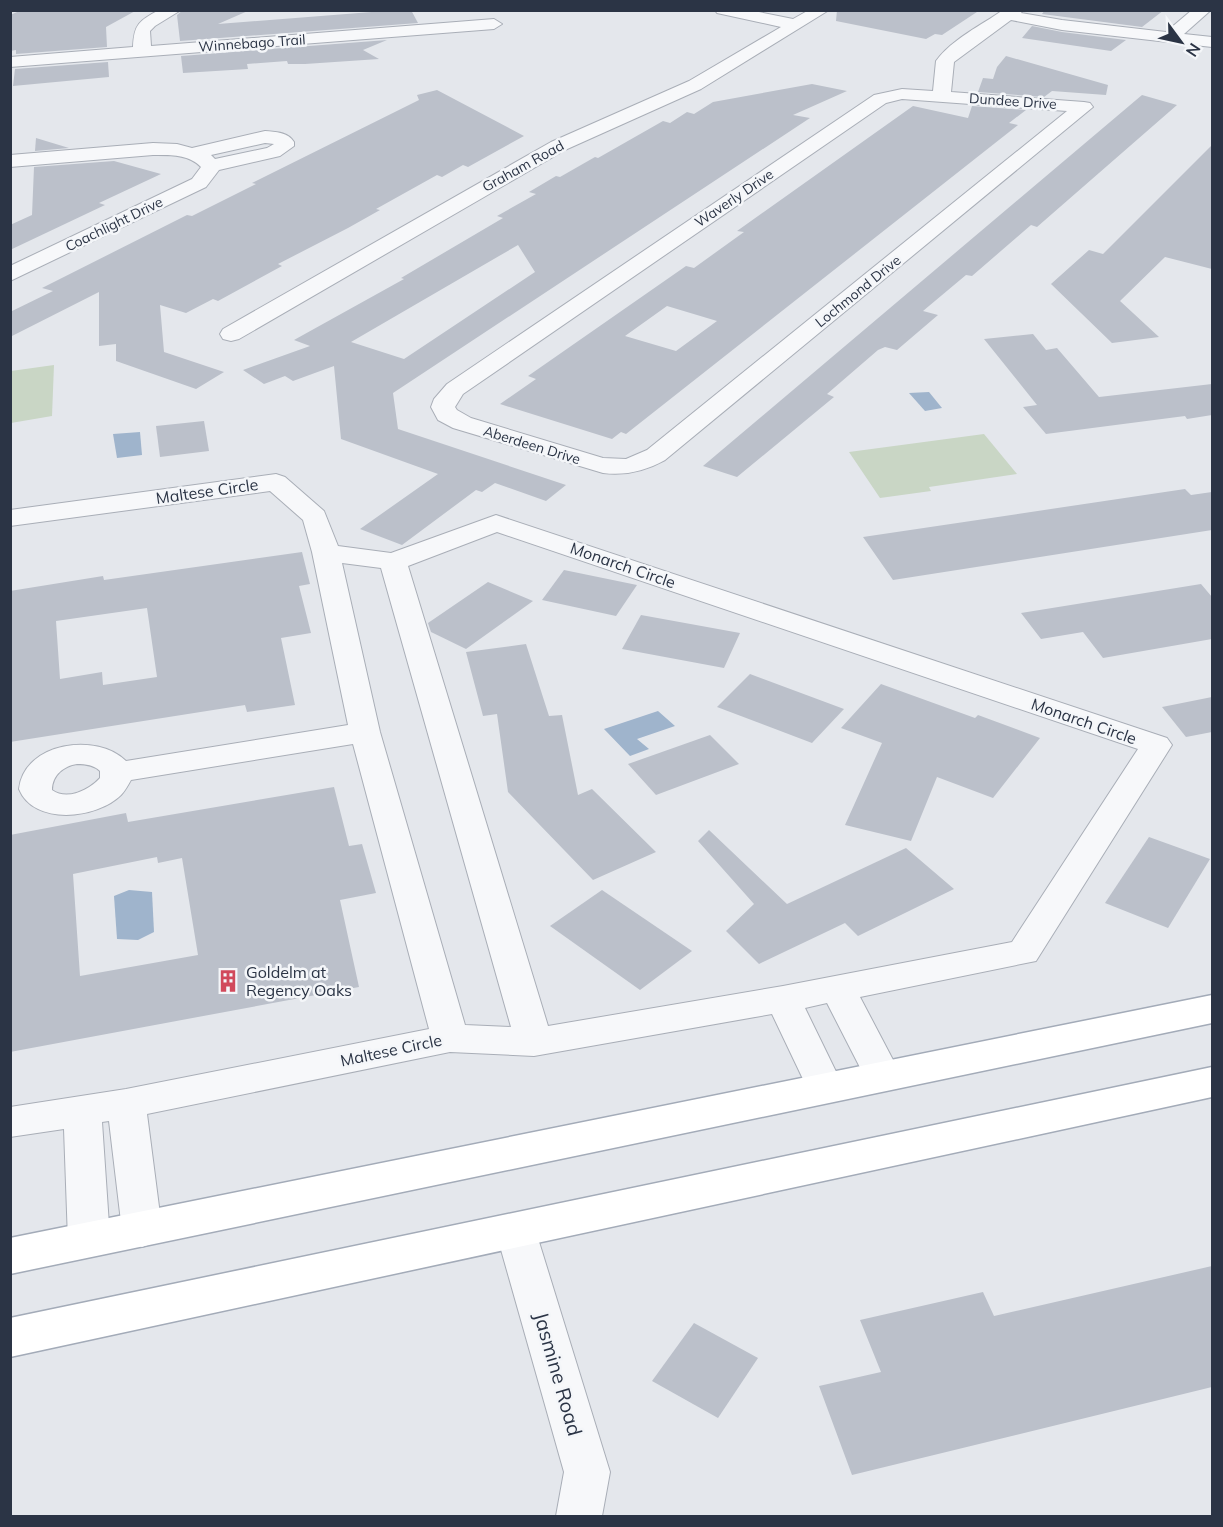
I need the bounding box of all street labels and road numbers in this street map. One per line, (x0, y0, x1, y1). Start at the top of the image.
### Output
street label: Winnebago Trail (198, 30, 306, 56)
street label: Dundee Drive (969, 89, 1057, 113)
street label: Graham Road (479, 136, 567, 196)
street label: Waverly Drive (691, 165, 777, 231)
street label: Coachlight Drive (62, 193, 166, 255)
street label: Lochmond Drive (812, 251, 904, 331)
street label: Aberdeen Drive (481, 422, 583, 468)
street label: Maltese Circle (155, 474, 259, 508)
street label: Monarch Circle (568, 538, 678, 592)
street label: Monarch Circle (1029, 694, 1139, 748)
street label: Maltese Circle (339, 1030, 443, 1070)
street label: Jasmine Road (529, 1309, 588, 1439)

